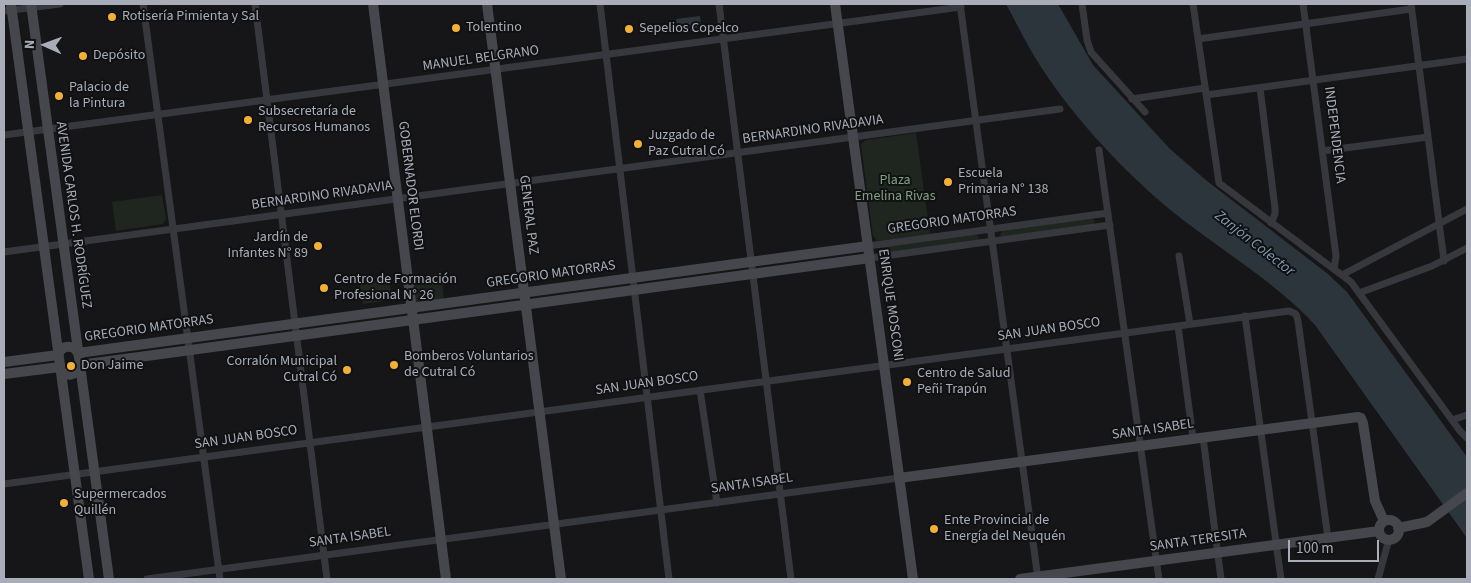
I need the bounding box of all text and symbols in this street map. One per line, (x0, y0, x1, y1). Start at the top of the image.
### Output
place label: Rotisería Pimienta y Sal (122, 9, 259, 25)
marker: Rotisería Pimienta y Sal (106, 11, 118, 23)
north arrow (20, 20, 70, 70)
place label: Tolentino (466, 20, 522, 36)
place label: Sepelios Copelco (639, 21, 739, 37)
marker: Tolentino (450, 22, 462, 34)
marker: Sepelios Copelco (623, 23, 635, 35)
text: N (20, 39, 40, 49)
street label: MANUEL BELGRANO (422, 43, 540, 75)
place label: Depósito (93, 48, 145, 64)
marker: Depósito (77, 50, 89, 62)
place label: Palacio de la Pintura (69, 80, 129, 112)
street label: INDEPENDENCIA (1320, 86, 1348, 184)
marker: Palacio de la Pintura (53, 90, 65, 102)
place label: Subsecretaría de Recursos Humanos (258, 104, 370, 136)
street label: BERNARDINO RIVADAVIA (741, 112, 885, 148)
marker: Subsecretaría de Recursos Humanos (242, 114, 254, 126)
street label: AVENIDA CARLOS H. RODRÍGUEZ (52, 120, 94, 310)
street label: GOBERNADOR ELORDI (394, 120, 426, 252)
place label: Juzgado de Paz Cutral Có (648, 128, 725, 160)
marker: Juzgado de Paz Cutral Có (632, 138, 644, 150)
place label: Escuela Primaria N° 138 (958, 166, 1048, 198)
park label: Plaza Emelina Rivas (854, 173, 936, 206)
street label: GENERAL PAZ (515, 174, 541, 256)
marker: Escuela Primaria N° 138 (942, 176, 954, 188)
street label: BERNARDINO RIVADAVIA (250, 178, 394, 214)
street label: GREGORIO MATORRAS (886, 204, 1018, 238)
water label: Zanjón Colector (1211, 207, 1297, 281)
place label: Jardín de Infantes N° 89 (228, 230, 308, 262)
marker: Jardín de Infantes N° 89 (312, 240, 324, 252)
street label: ENRIQUE MOSCONI (874, 248, 906, 362)
street label: GREGORIO MATORRAS (485, 258, 617, 292)
place label: Centro de Formación Profesional N° 26 (334, 272, 457, 304)
marker: Centro de Formación Profesional N° 26 (318, 282, 330, 294)
street label: GREGORIO MATORRAS (83, 312, 215, 346)
street label: SAN JUAN BOSCO (996, 314, 1102, 346)
place label: Bomberos Voluntarios de Cutral Có (404, 349, 534, 382)
place label: Corralón Municipal Cutral Có (226, 354, 337, 387)
place label: Don Jaime (81, 358, 143, 374)
marker: Bomberos Voluntarios de Cutral Có (388, 359, 400, 371)
marker: Don Jaime (65, 360, 77, 372)
marker: Corralón Municipal Cutral Có (341, 364, 353, 376)
place label: Centro de Salud Peñi Trapún (917, 366, 1010, 398)
street label: SAN JUAN BOSCO (594, 368, 700, 400)
marker: Centro de Salud Peñi Trapún (901, 376, 913, 388)
street label: SANTA ISABEL (1111, 416, 1195, 444)
street label: SAN JUAN BOSCO (193, 422, 299, 454)
street label: SANTA ISABEL (710, 470, 794, 498)
place label: Supermercados Quillén (74, 487, 166, 520)
marker: Supermercados Quillén (58, 497, 70, 509)
place label: Ente Provincial de Energía del Neuquén (944, 513, 1066, 546)
marker: Ente Provincial de Energía del Neuquén (928, 523, 940, 535)
street label: SANTA ISABEL (308, 524, 392, 552)
street label: SANTA TERESITA (1149, 526, 1247, 556)
scale bar (1291, 530, 1382, 562)
text: 100 m (1296, 538, 1334, 559)

